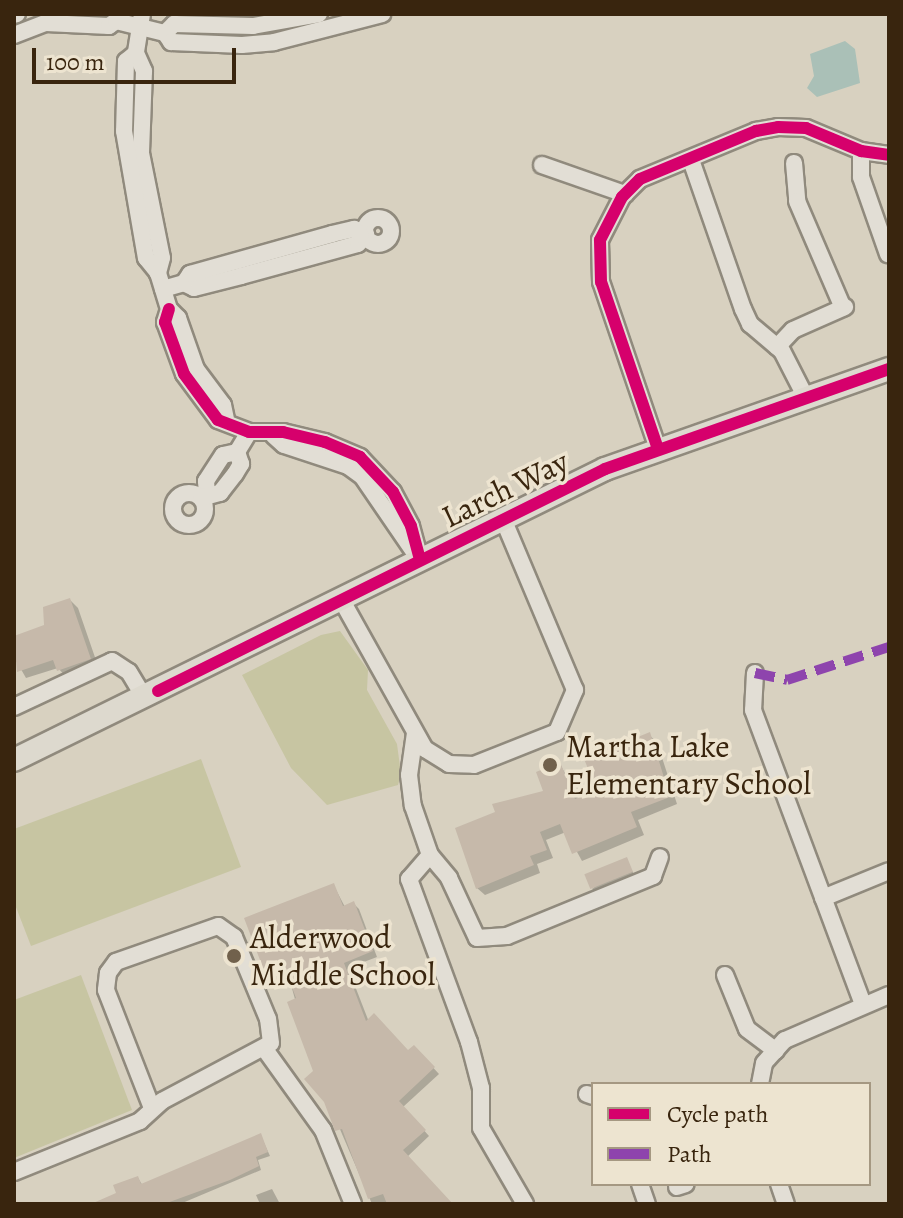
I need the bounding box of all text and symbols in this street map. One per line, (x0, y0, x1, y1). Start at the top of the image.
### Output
scale bar (36, 32, 240, 82)
text: 100 m (46, 46, 105, 78)
street label: Larch Way (436, 442, 574, 536)
place label: Martha Lake Elementary School (566, 728, 811, 803)
marker: Martha Lake Elementary School (541, 756, 559, 774)
place label: Alderwood Middle School (250, 919, 435, 994)
marker: Alderwood Middle School (225, 947, 243, 965)
legend (591, 1082, 871, 1186)
text: Cycle path (667, 1098, 768, 1130)
text: Path (667, 1138, 712, 1170)

